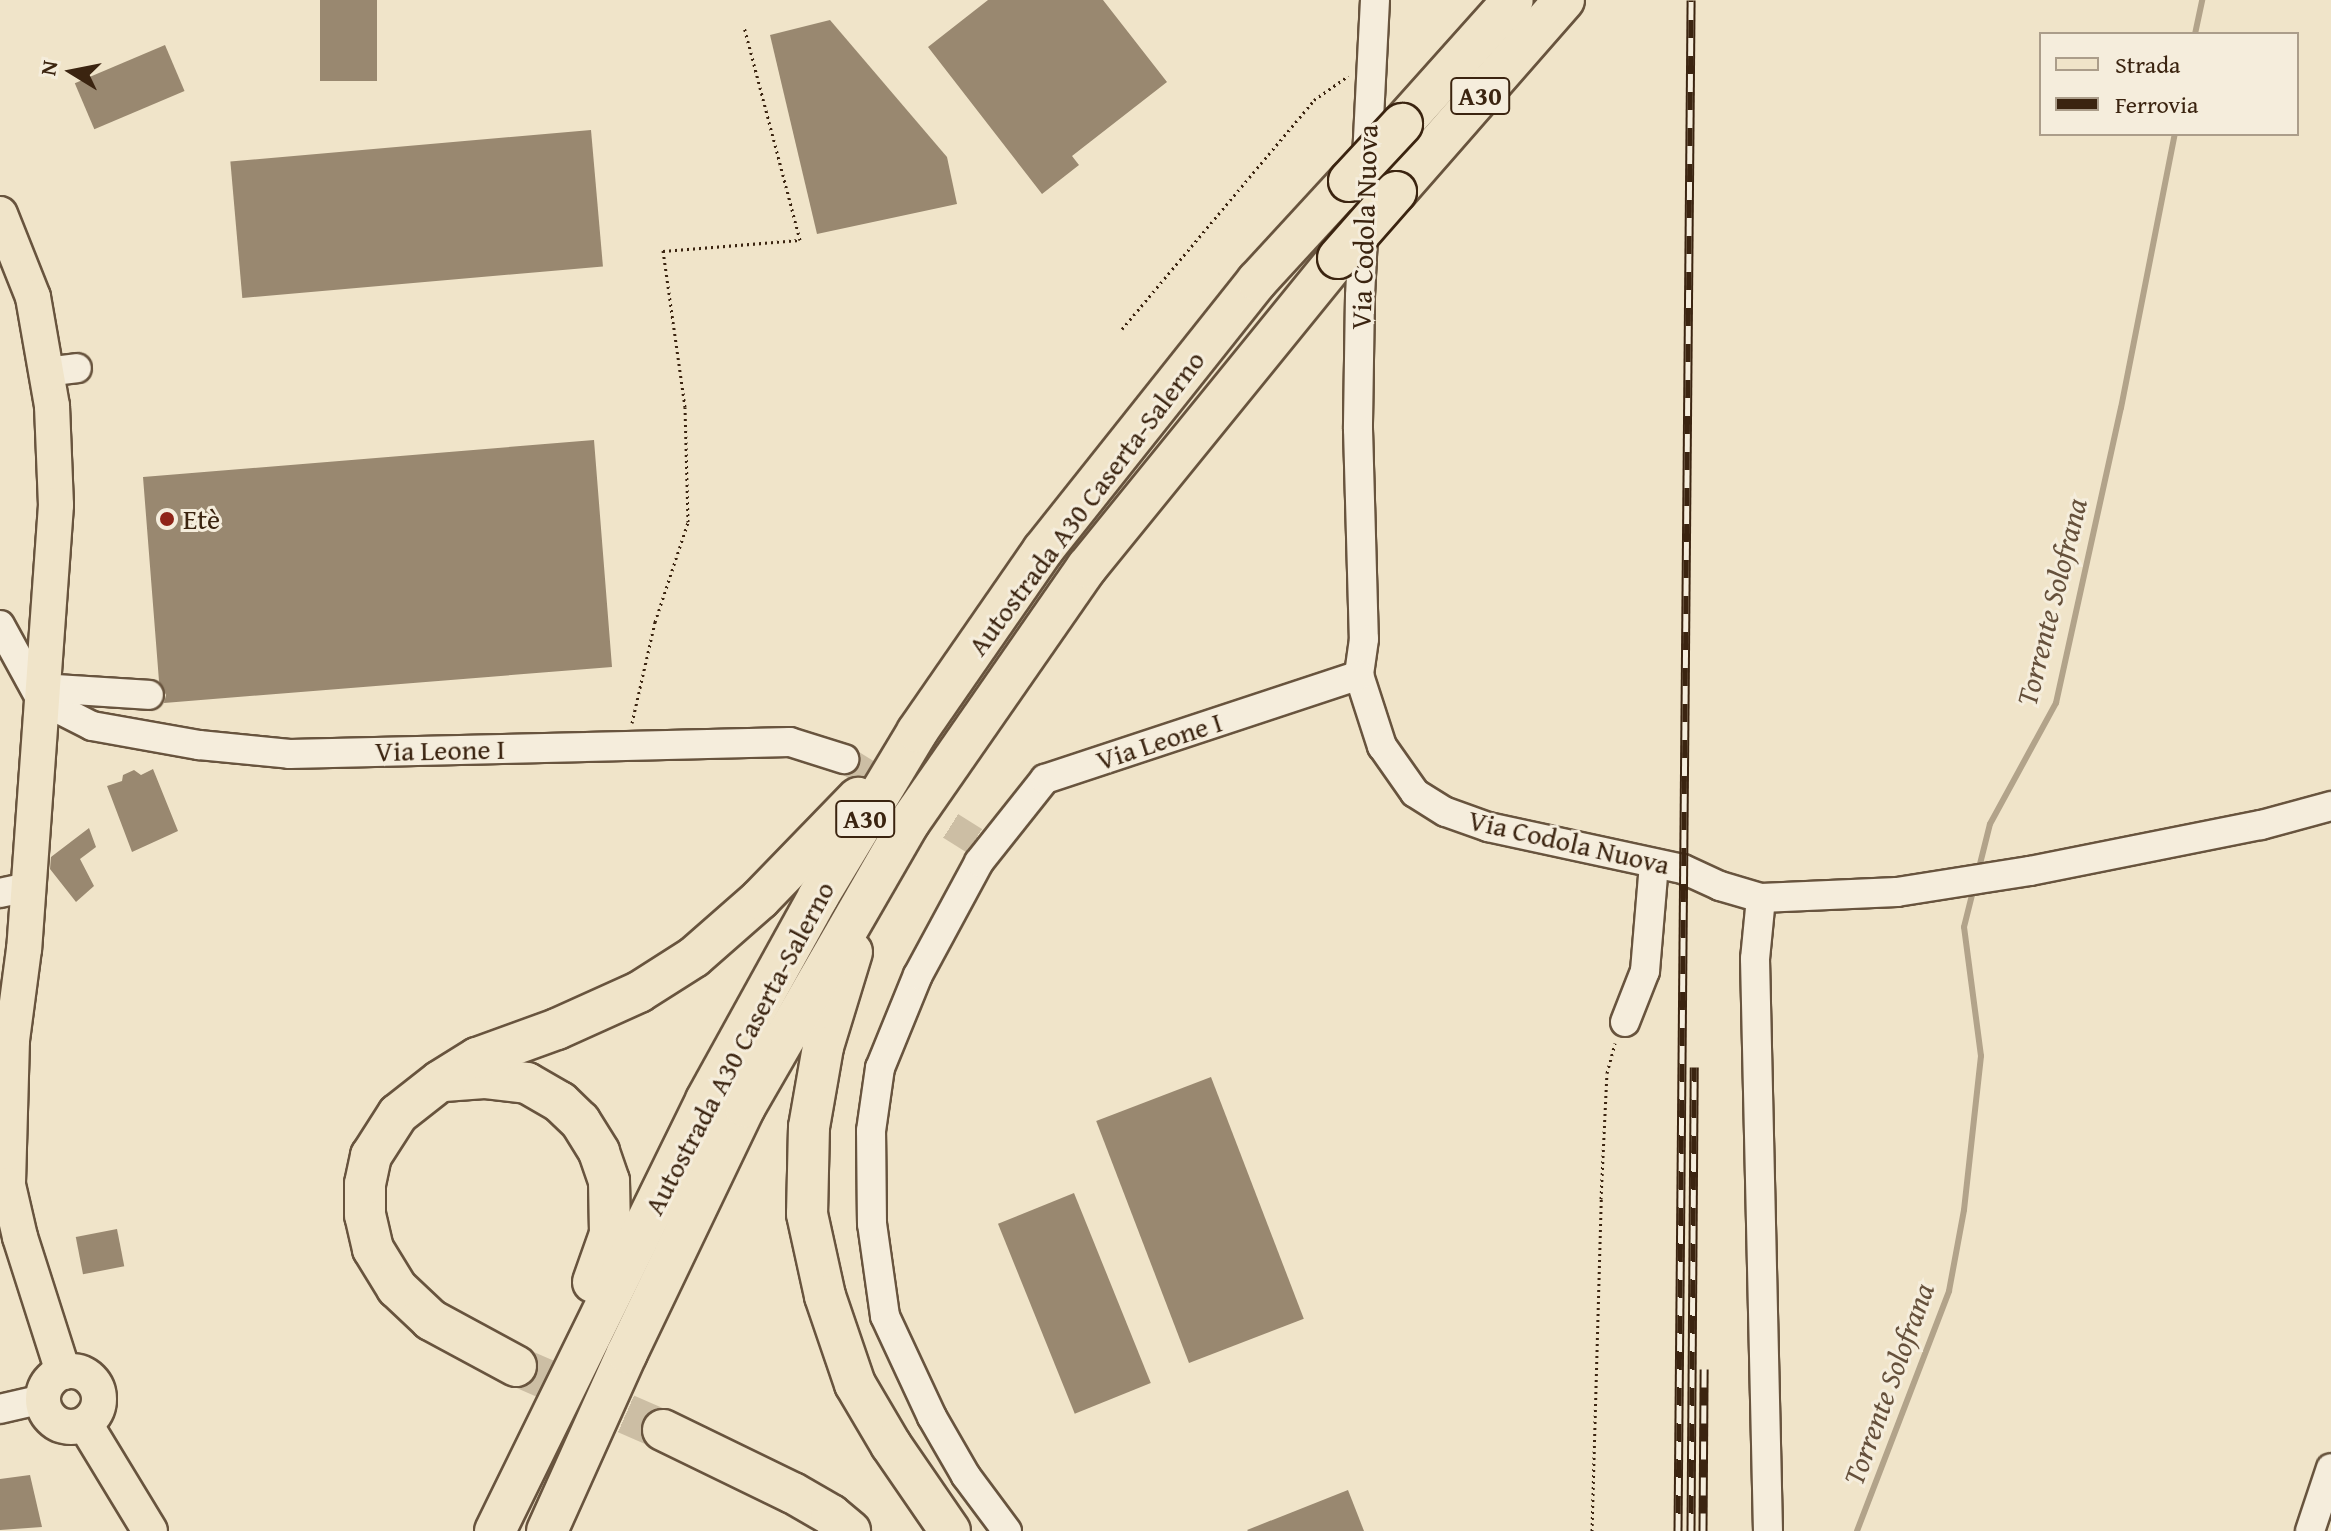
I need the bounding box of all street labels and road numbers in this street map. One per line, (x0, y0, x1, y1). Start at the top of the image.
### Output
road number: A30 (1450, 74, 1510, 118)
street label: Via Codola Nuova (1344, 124, 1384, 330)
street label: Autostrada A30 Caserta-Salerno (960, 344, 1212, 662)
street label: Via Leone I (1092, 705, 1226, 777)
street label: Via Leone I (375, 732, 505, 768)
road number: A30 (835, 797, 895, 841)
street label: Via Codola Nuova (1465, 803, 1673, 881)
street label: Autostrada A30 Caserta-Salerno (637, 876, 841, 1220)

